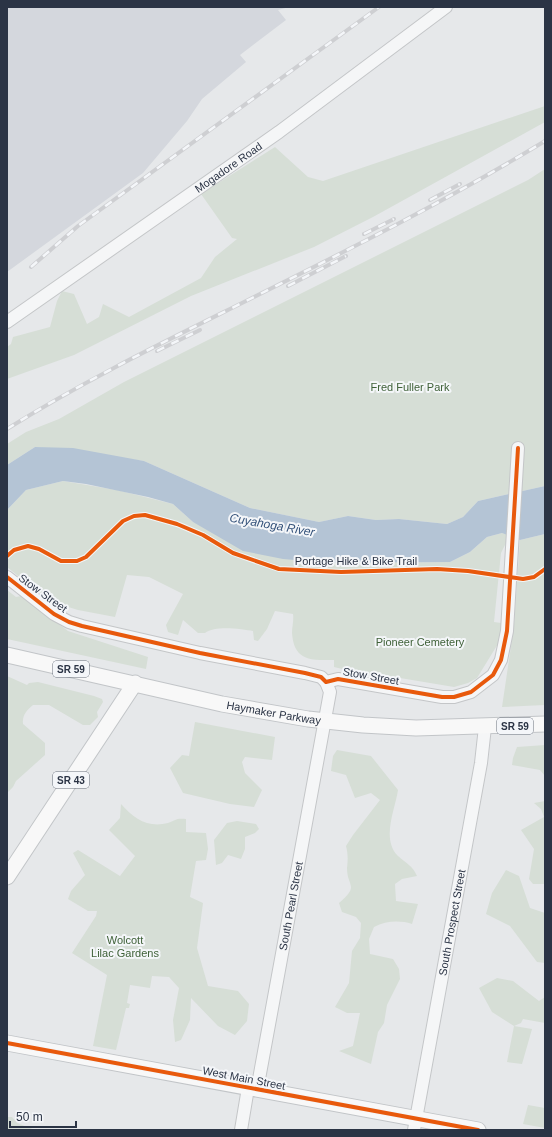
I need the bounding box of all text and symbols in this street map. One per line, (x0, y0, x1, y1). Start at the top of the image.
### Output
street label: Mogadore Road (193, 140, 264, 195)
park label: Fred Fuller Park (371, 381, 450, 393)
water label: Cuyahoga River (228, 511, 317, 540)
street label: Portage Hike & Bike Trail (295, 555, 417, 567)
street label: Stow Street (16, 571, 70, 615)
park label: Pioneer Cemetery (376, 636, 465, 648)
road number: SR 59 (53, 661, 89, 677)
street label: Stow Street (342, 665, 400, 687)
street label: Haymaker Parkway (226, 699, 322, 726)
road number: SR 59 (497, 718, 533, 734)
road number: SR 43 (53, 772, 89, 788)
street label: South Pearl Street (277, 861, 305, 951)
street label: South Prospect Street (436, 868, 467, 977)
park label: Wolcott Lilac Gardens (91, 934, 159, 959)
street label: West Main Street (202, 1064, 286, 1092)
scale bar (10, 1103, 76, 1129)
text: 50 m (16, 1110, 43, 1124)

